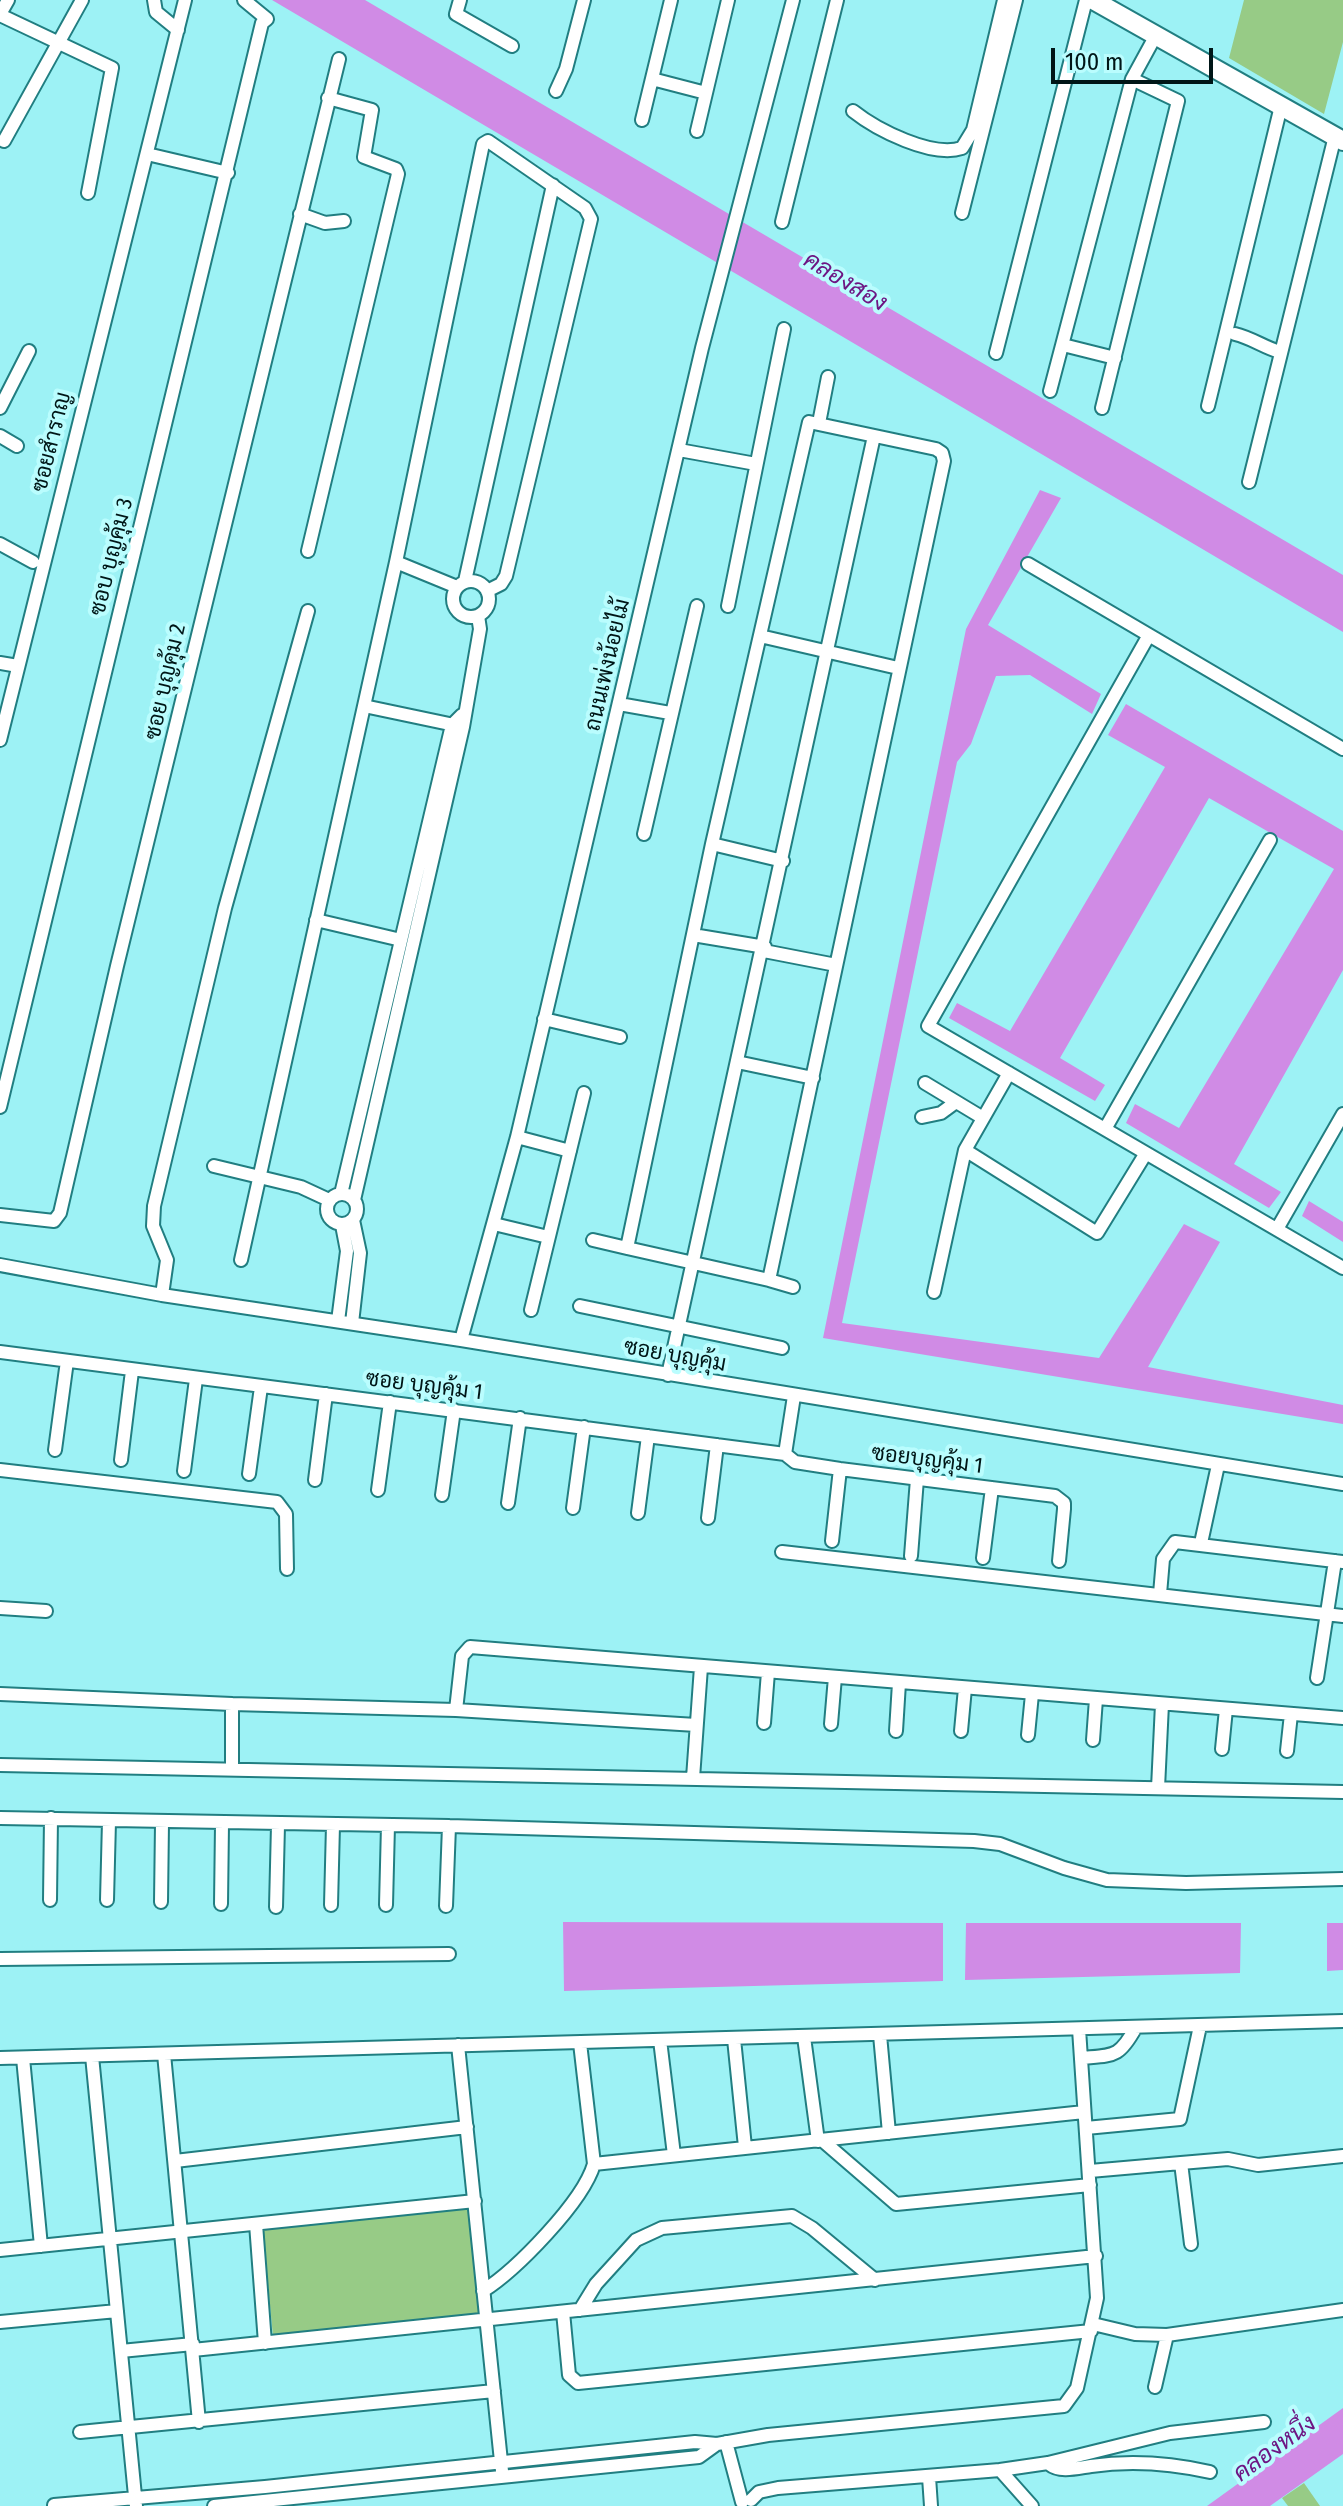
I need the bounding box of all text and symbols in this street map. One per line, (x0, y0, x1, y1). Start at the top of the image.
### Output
scale bar (1055, 32, 1217, 82)
text: 100 m (1065, 48, 1123, 76)
water label: คลองสอง (798, 246, 892, 318)
street label: ซอยสำราญ (27, 389, 77, 495)
street label: ซอบ บุญคุ้ม 3 (85, 496, 139, 618)
street label: ถนนเพ่งน้อยไม้ (580, 596, 636, 734)
street label: ซอย บุญคุ้ม 2 (140, 621, 192, 743)
street label: ซอย บุญคุ้ม (622, 1334, 728, 1378)
street label: ซอย บุญคุ้ม 1 (364, 1366, 484, 1406)
street label: ซอยบุญคุ้ม 1 (870, 1440, 984, 1480)
water label: คลองหนึ่ง (1228, 2409, 1322, 2489)

